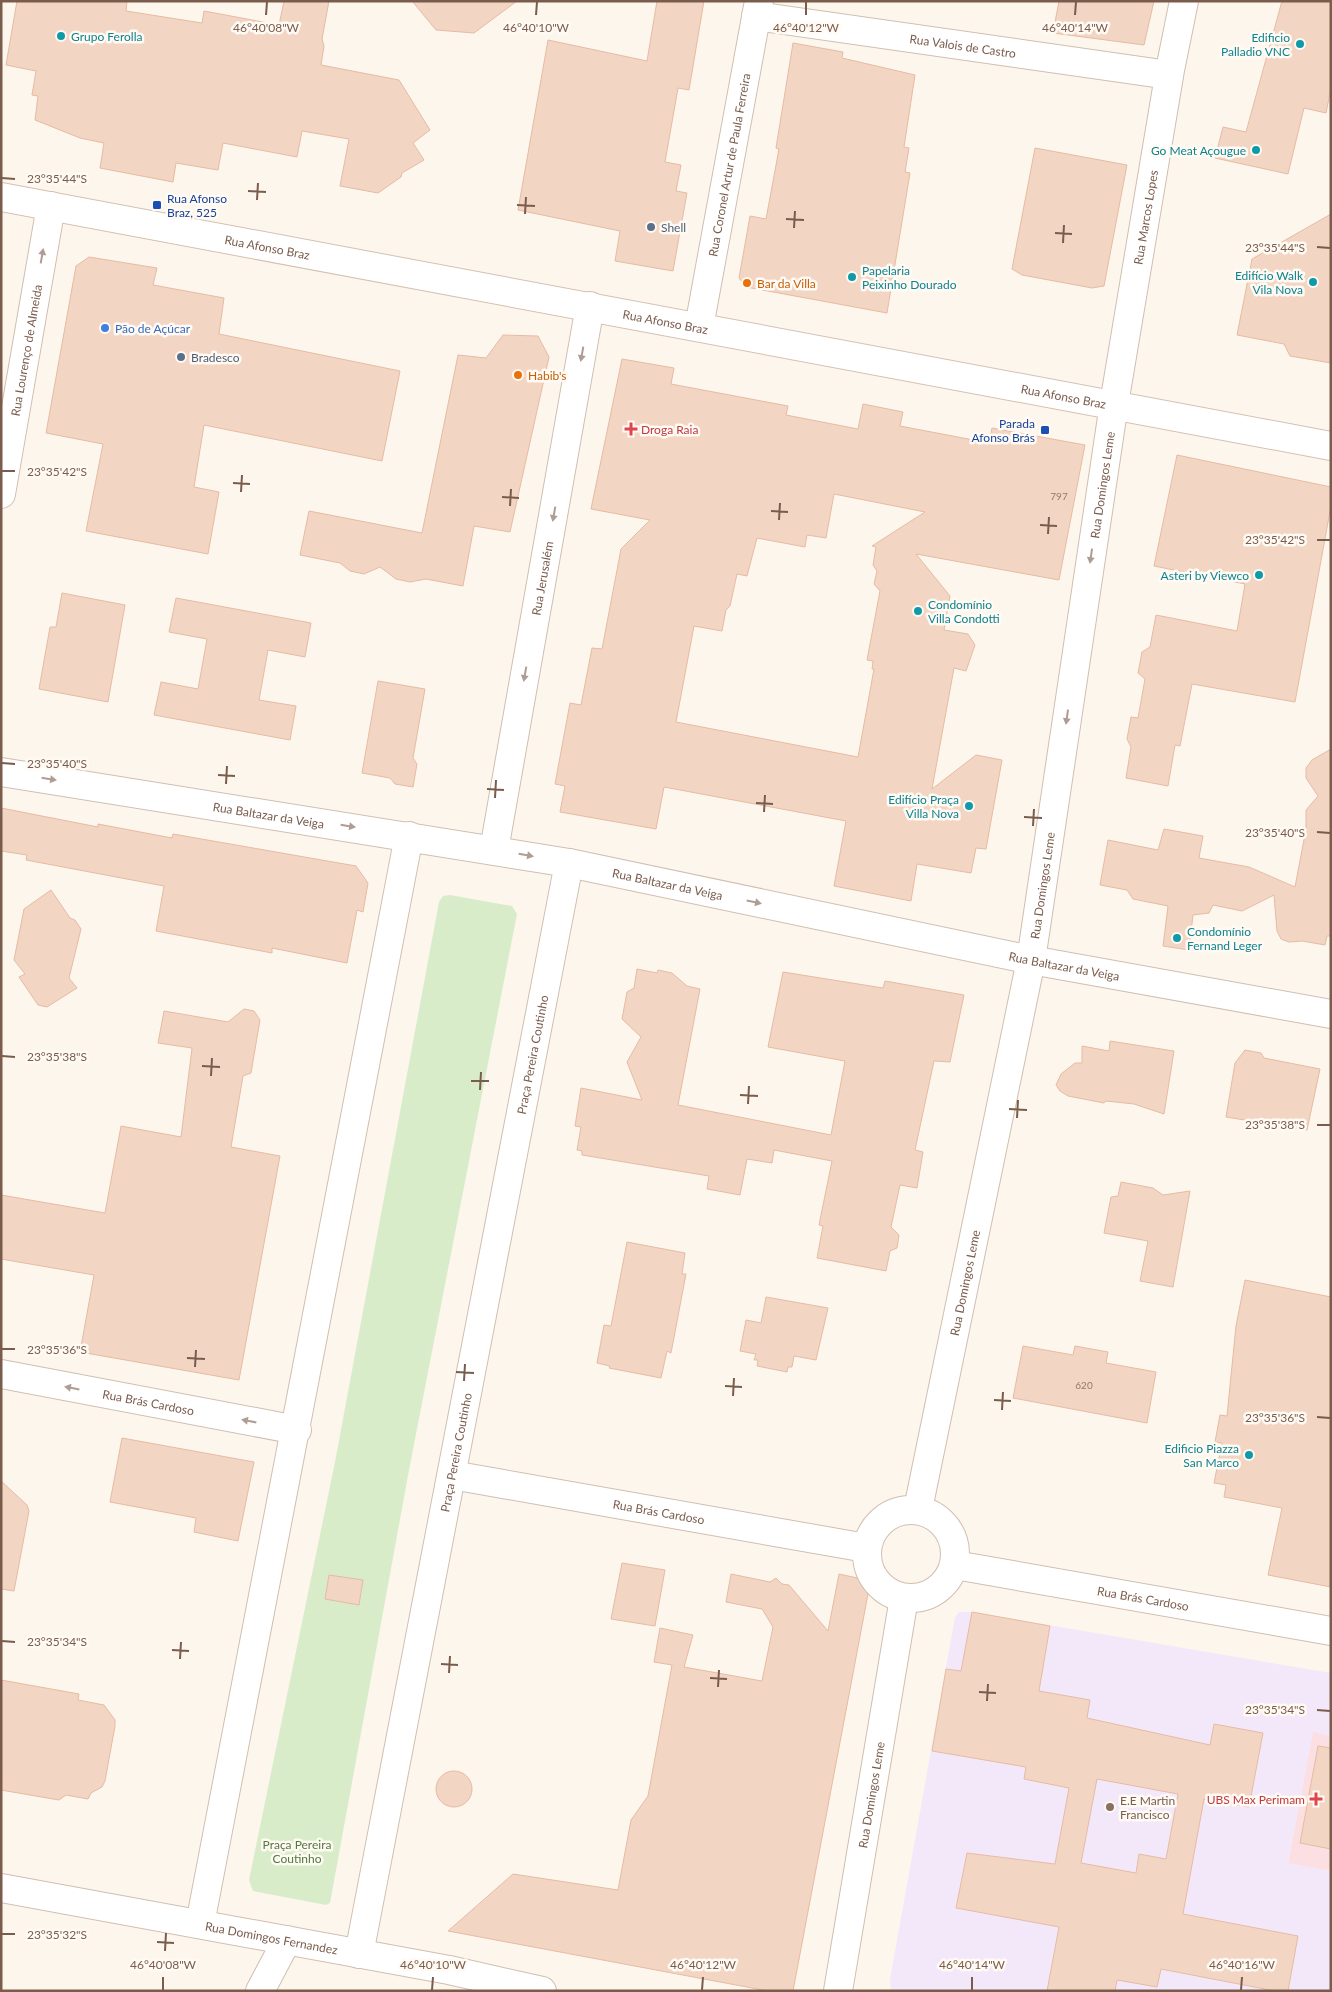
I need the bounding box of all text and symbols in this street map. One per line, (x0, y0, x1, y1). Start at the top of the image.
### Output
text: 46°40'08"W (233, 20, 300, 35)
text: 46°40'10"W (503, 20, 570, 35)
text: 46°40'12"W (773, 20, 840, 35)
text: 46°40'14"W (1042, 20, 1109, 35)
place label: Grupo Ferolla (71, 29, 143, 44)
marker: Grupo Ferolla (55, 30, 67, 42)
place label: Edificio Palladio VNC (1221, 30, 1290, 59)
street label: Rua Valois de Castro (909, 31, 1017, 61)
marker: Edificio Palladio VNC (1294, 38, 1306, 50)
street label: Rua Coronel Artur de Paula Ferreira (705, 72, 753, 258)
place label: Go Meat Açougue (1151, 143, 1246, 158)
marker: Go Meat Açougue (1250, 144, 1262, 156)
street label: Rua Marcos Lopes (1130, 169, 1161, 266)
text: 23°35'44"S (27, 171, 87, 186)
place label: Rua Afonso Braz, 525 (167, 191, 227, 220)
marker: Rua Afonso Braz, 525 (151, 199, 163, 211)
place label: Shell (661, 220, 686, 235)
marker: Shell (645, 221, 657, 233)
street label: Rua Afonso Braz (224, 232, 312, 262)
text: 23°35'44"S (1245, 240, 1305, 255)
one-way arrow (38, 248, 46, 264)
place label: Papelaria Peixinho Dourado (862, 263, 957, 292)
place label: Edifício Walk Vila Nova (1235, 268, 1304, 297)
marker: Papelaria Peixinho Dourado (846, 271, 858, 283)
place label: Bar da Villa (757, 276, 816, 291)
marker: Edifício Walk Vila Nova (1307, 276, 1319, 288)
marker: Bar da Villa (741, 277, 753, 289)
street label: Rua Lourenço de Almeida (7, 283, 45, 417)
street label: Rua Afonso Braz (622, 306, 710, 337)
place label: Pão de Açúcar (115, 321, 191, 336)
marker: Pão de Açúcar (99, 322, 111, 334)
one-way arrow (577, 347, 585, 363)
place label: Bradesco (191, 350, 240, 365)
marker: Bradesco (175, 351, 187, 363)
place label: Habib's (528, 368, 567, 383)
marker: Habib's (512, 369, 524, 381)
street label: Rua Afonso Braz (1020, 381, 1108, 411)
place label: Parada Afonso Brás (972, 416, 1035, 445)
place label: Droga Raia (641, 422, 698, 437)
marker: Droga Raia (625, 423, 637, 435)
marker: Parada Afonso Brás (1039, 424, 1051, 436)
street label: Rua Domingos Leme (1087, 430, 1117, 539)
text: 23°35'42"S (27, 464, 87, 479)
house number: 797 (1050, 490, 1068, 502)
one-way arrow (549, 507, 557, 523)
text: 23°35'42"S (1245, 532, 1305, 547)
street label: Rua Jerusalém (528, 540, 556, 617)
one-way arrow (1087, 549, 1095, 565)
place label: Asteri by Viewco (1161, 568, 1249, 583)
marker: Asteri by Viewco (1253, 569, 1265, 581)
place label: Condomínio Villa Condotti (928, 597, 1000, 626)
marker: Condomínio Villa Condotti (912, 605, 924, 617)
one-way arrow (521, 667, 529, 683)
one-way arrow (1063, 709, 1071, 725)
text: 23°35'40"S (27, 756, 87, 771)
one-way arrow (42, 776, 58, 784)
place label: Edifício Praça Villa Nova (888, 792, 959, 821)
street label: Rua Baltazar da Veiga (212, 799, 325, 831)
marker: Edifício Praça Villa Nova (963, 800, 975, 812)
one-way arrow (341, 823, 357, 831)
text: 23°35'40"S (1245, 825, 1305, 840)
street label: Rua Domingos Leme (1027, 831, 1058, 940)
one-way arrow (518, 852, 534, 860)
street label: Rua Baltazar da Veiga (611, 865, 724, 903)
one-way arrow (746, 898, 761, 906)
place label: Condomínio Fernand Leger (1187, 924, 1263, 953)
marker: Condomínio Fernand Leger (1171, 932, 1183, 944)
street label: Rua Baltazar da Veiga (1007, 948, 1121, 983)
street label: Praça Pereira Coutinho (513, 993, 551, 1115)
text: 23°35'38"S (27, 1049, 87, 1064)
text: 23°35'38"S (1245, 1117, 1305, 1132)
street label: Rua Domingos Leme (946, 1228, 983, 1337)
text: 23°35'36"S (27, 1342, 87, 1357)
house number: 620 (1075, 1379, 1093, 1391)
one-way arrow (63, 1383, 79, 1391)
street label: Rua Brás Cardoso (101, 1386, 196, 1418)
street label: Praça Pereira Coutinho (437, 1391, 474, 1513)
text: 23°35'36"S (1245, 1410, 1305, 1425)
one-way arrow (240, 1417, 256, 1425)
place label: Edificio Piazza San Marco (1165, 1441, 1239, 1470)
marker: Edificio Piazza San Marco (1243, 1449, 1255, 1461)
street label: Rua Brás Cardoso (612, 1496, 706, 1527)
street label: Rua Brás Cardoso (1096, 1583, 1190, 1613)
text: 23°35'34"S (27, 1634, 87, 1649)
text: 23°35'34"S (1245, 1702, 1305, 1717)
street label: Rua Domingos Leme (855, 1740, 887, 1849)
place label: UBS Max Perimam (1207, 1792, 1305, 1807)
marker: UBS Max Perimam (1309, 1792, 1323, 1806)
place label: E.E Martin Francisco (1120, 1793, 1175, 1822)
marker: E.E Martin Francisco (1104, 1801, 1116, 1813)
park label: Praça Pereira Coutinho (263, 1837, 331, 1866)
street label: Rua Domingos Fernandez (204, 1918, 340, 1957)
text: 23°35'32"S (27, 1927, 87, 1942)
text: 46°40'08"W (130, 1957, 197, 1972)
text: 46°40'10"W (400, 1957, 467, 1972)
text: 46°40'12"W (670, 1957, 737, 1972)
text: 46°40'14"W (939, 1957, 1006, 1972)
text: 46°40'16"W (1209, 1957, 1276, 1972)

